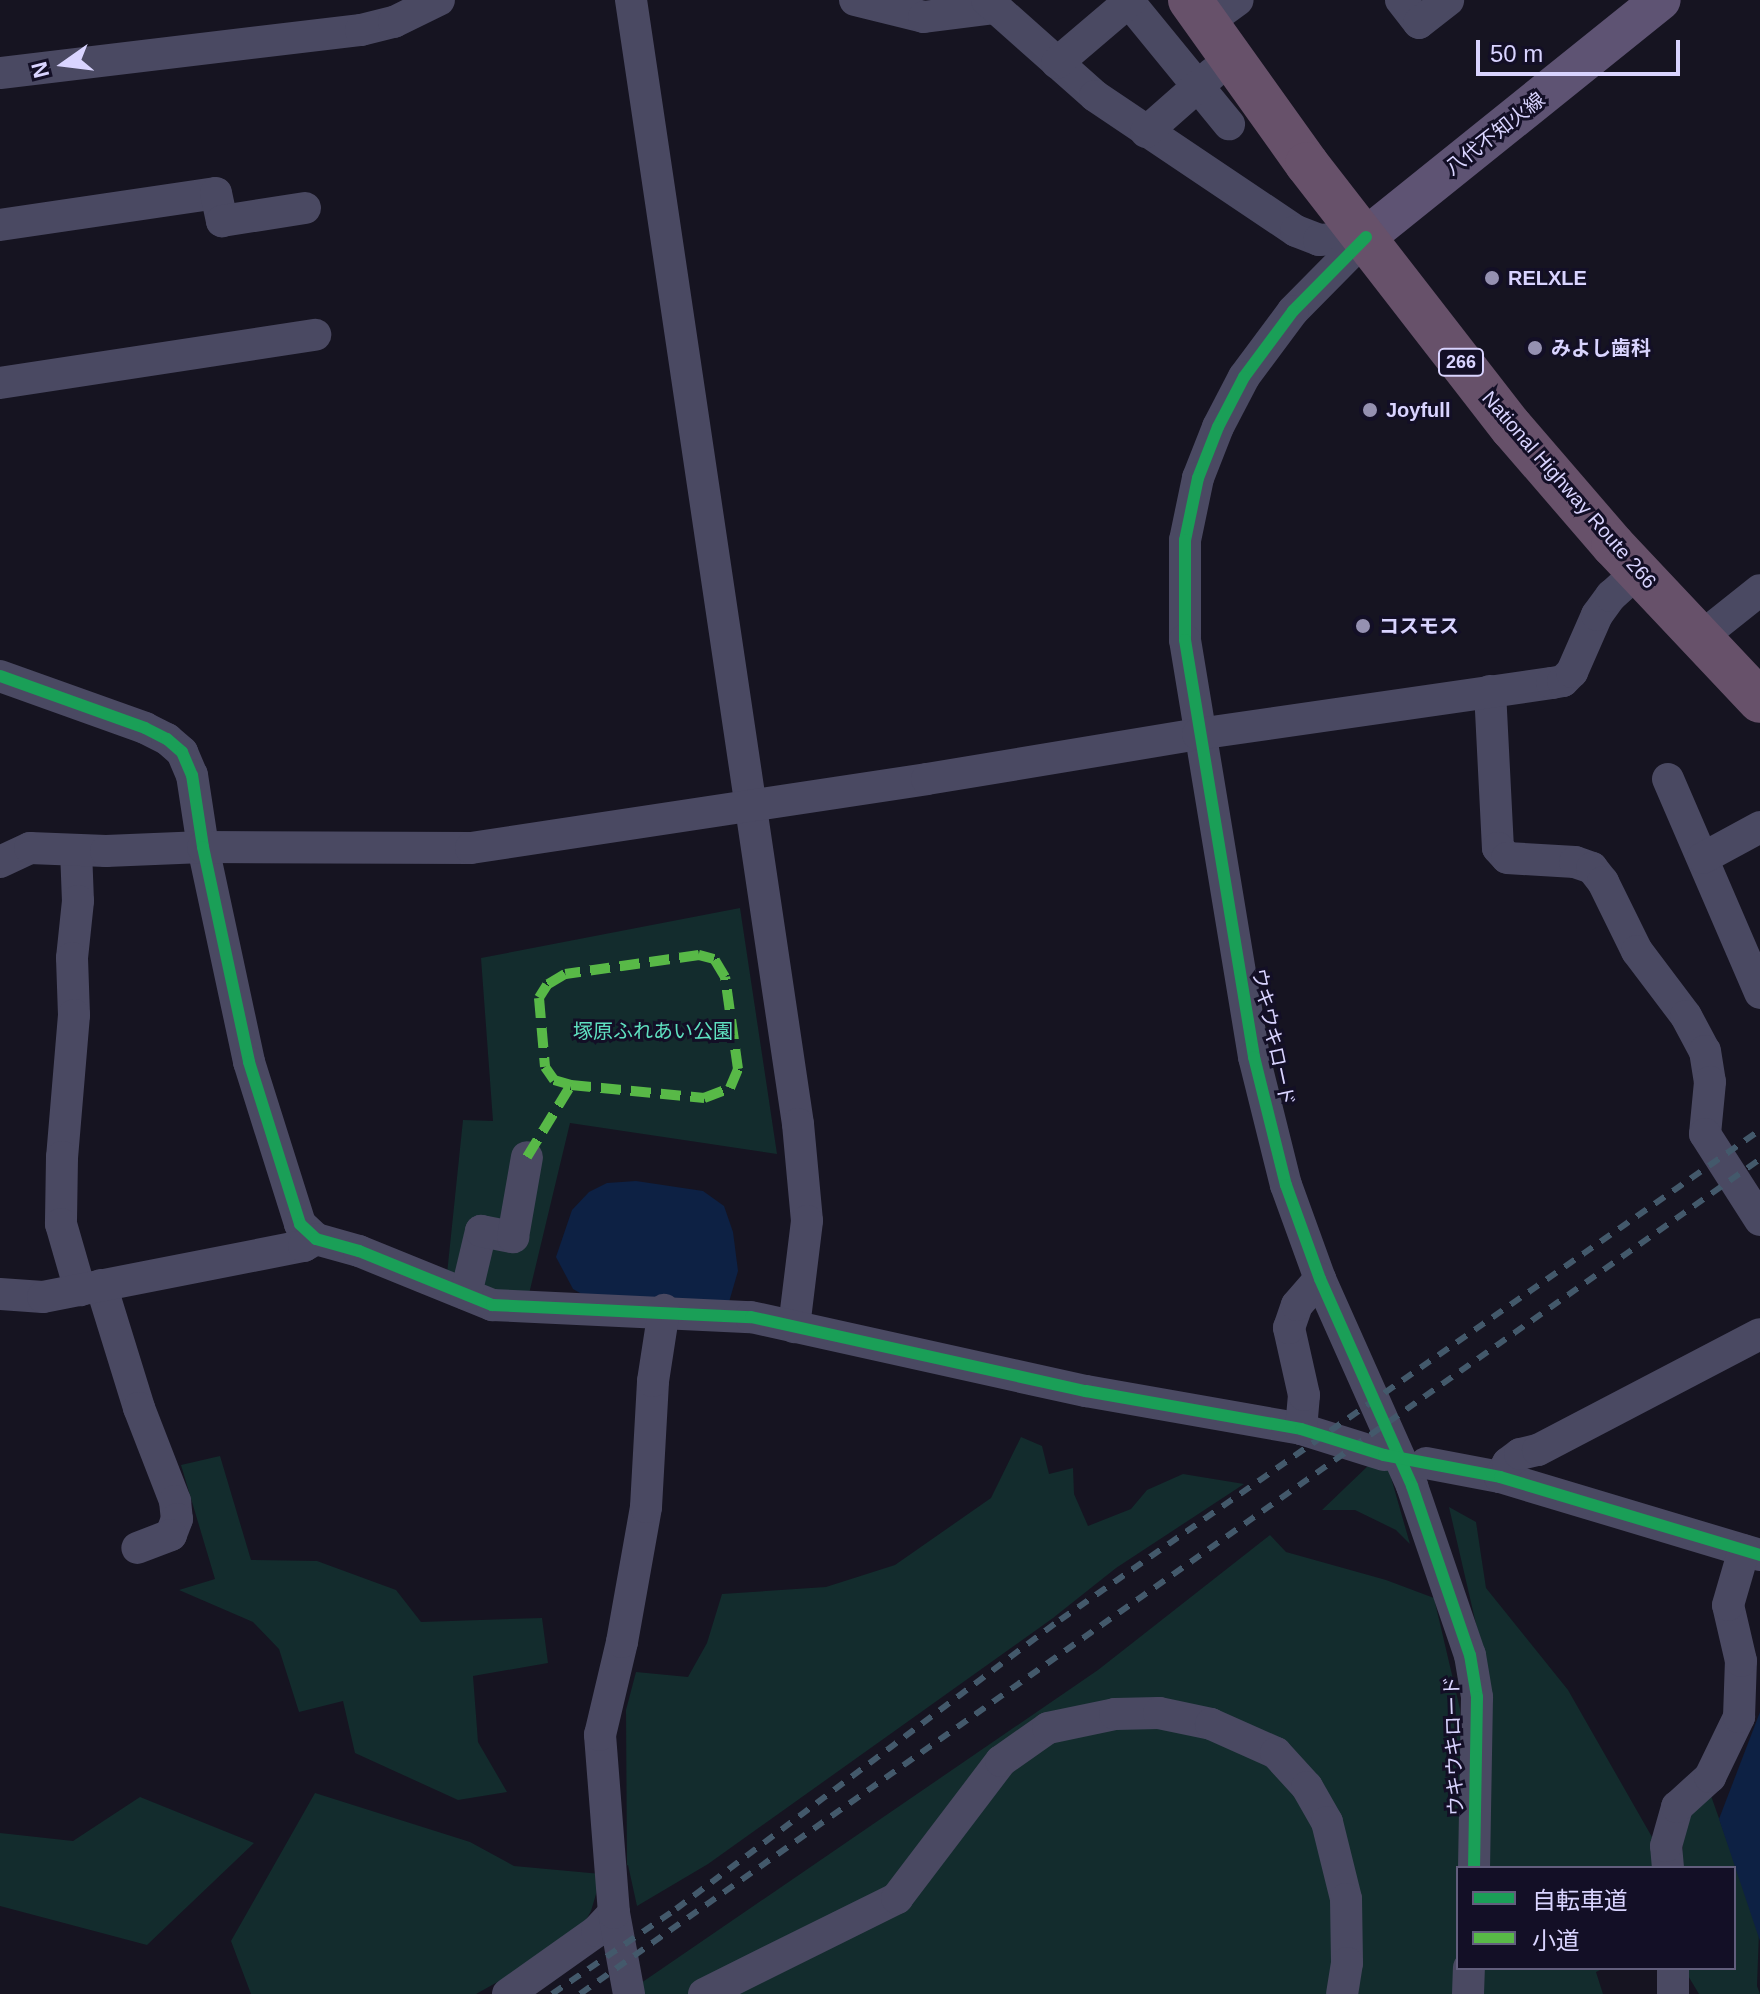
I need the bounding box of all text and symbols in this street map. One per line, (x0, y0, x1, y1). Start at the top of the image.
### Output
north arrow (24, 24, 104, 104)
scale bar (1480, 24, 1684, 74)
text: 50 m (1490, 40, 1543, 67)
text: N (26, 59, 54, 81)
street label: 八代不知火線 (1440, 88, 1550, 180)
place label: RELXLE (1508, 266, 1587, 290)
marker: RELXLE (1483, 269, 1501, 287)
place label: みよし歯科 (1551, 336, 1651, 360)
marker: みよし歯科 (1526, 339, 1544, 357)
road number: 266 (1437, 348, 1485, 376)
street label: National Highway Route 266 (1477, 386, 1661, 594)
place label: Joyfull (1386, 398, 1450, 422)
marker: Joyfull (1361, 401, 1379, 419)
place label: コスモス (1379, 614, 1459, 638)
marker: コスモス (1354, 617, 1372, 635)
street label: ウキウキロード (1247, 966, 1299, 1108)
park label: 塚原ふれあい公園 (573, 1019, 733, 1043)
street label: ウキウキロード (1440, 1676, 1468, 1816)
legend (1456, 1866, 1736, 1970)
text: 自転車道 (1532, 1887, 1628, 1914)
text: 小道 (1532, 1927, 1580, 1954)

